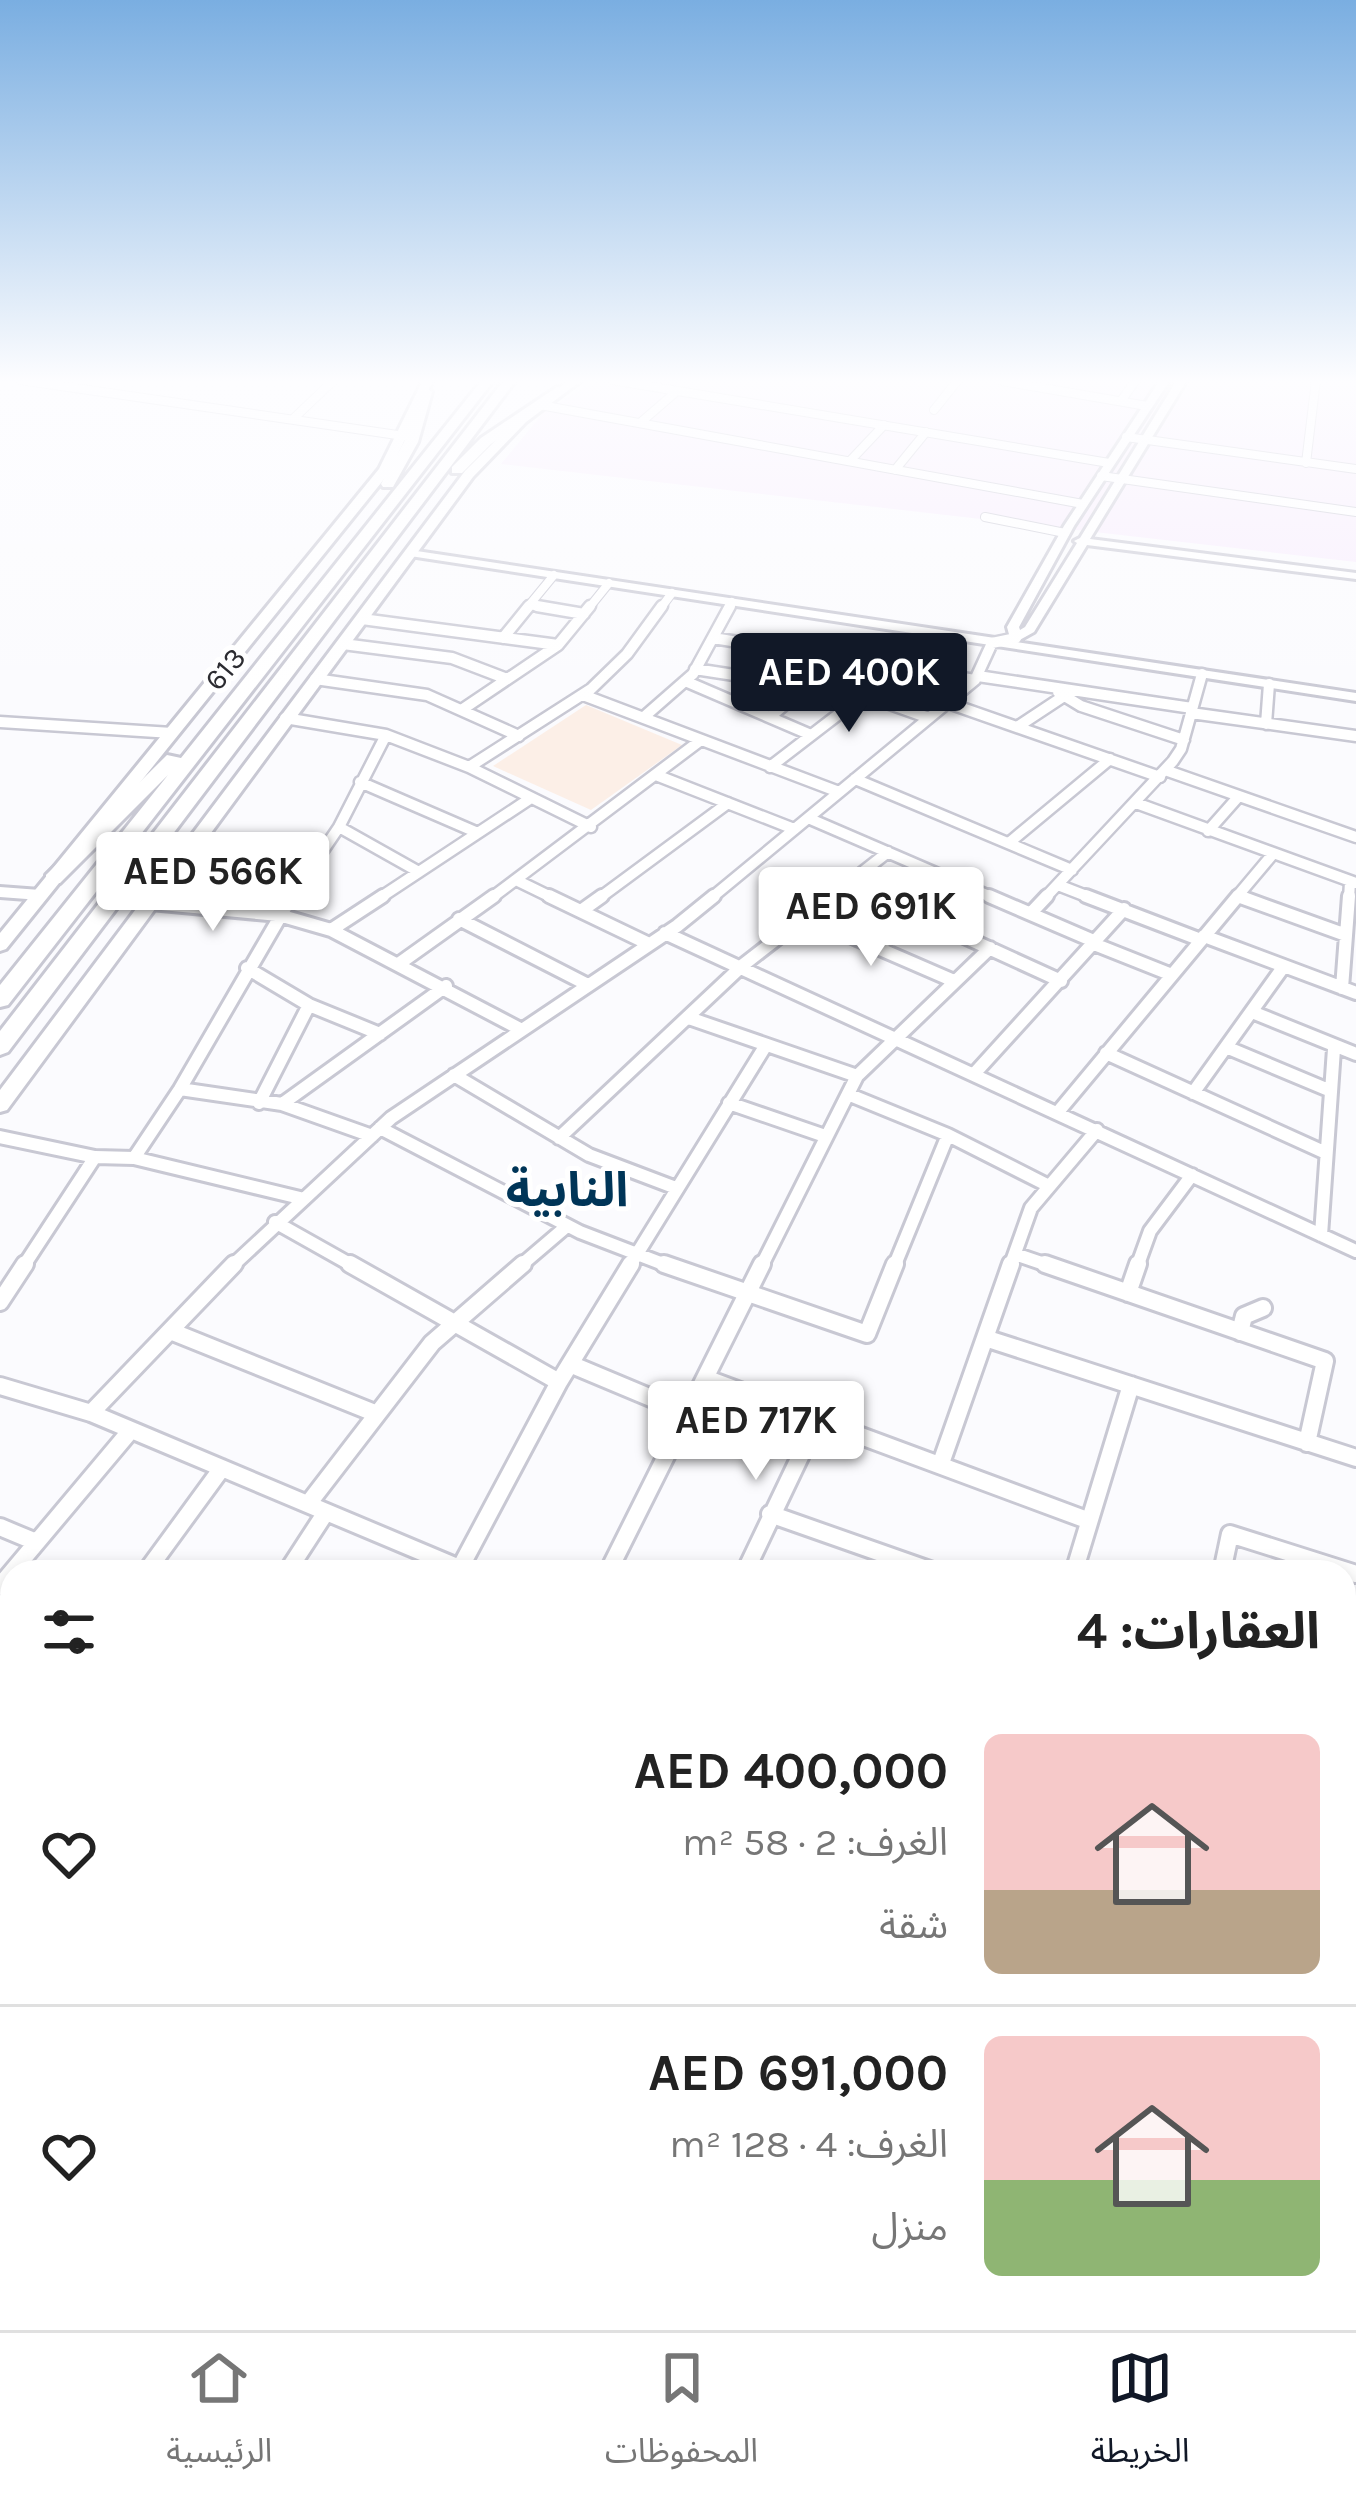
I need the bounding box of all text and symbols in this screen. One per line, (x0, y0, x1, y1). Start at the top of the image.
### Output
pin: AED 400K (725, 633, 973, 735)
street label: 613 (197, 640, 253, 698)
text: AED 400K (758, 649, 940, 695)
pin: AED 566K (89, 832, 337, 934)
text: AED 566K (123, 848, 303, 894)
pin: AED 691K (747, 867, 995, 969)
text: AED 691K (786, 883, 956, 929)
district label: النابية (506, 1162, 628, 1218)
pin: AED 717K (632, 1381, 880, 1483)
text: AED 717K (675, 1397, 837, 1443)
icon: filters (36, 1599, 102, 1665)
text: العقارات: 4 (1077, 1601, 1320, 1661)
text: AED 400,000 (634, 1741, 948, 1801)
icon: home (1080, 1782, 1224, 1926)
text: الغرف: 2 · 58 m² (682, 1819, 948, 1865)
icon: heart (36, 1821, 102, 1887)
text: شقة (879, 1902, 948, 1948)
text: AED 691,000 (648, 2043, 948, 2103)
icon: home (1080, 2084, 1224, 2228)
text: الغرف: 4 · 128 m² (669, 2121, 948, 2167)
icon: heart (36, 2123, 102, 2189)
text: منزل (872, 2204, 948, 2250)
tab: الرئيسية (166, 2345, 272, 2486)
tab: المحفوظات (605, 2345, 758, 2486)
tab: الخريطة (1091, 2345, 1190, 2486)

